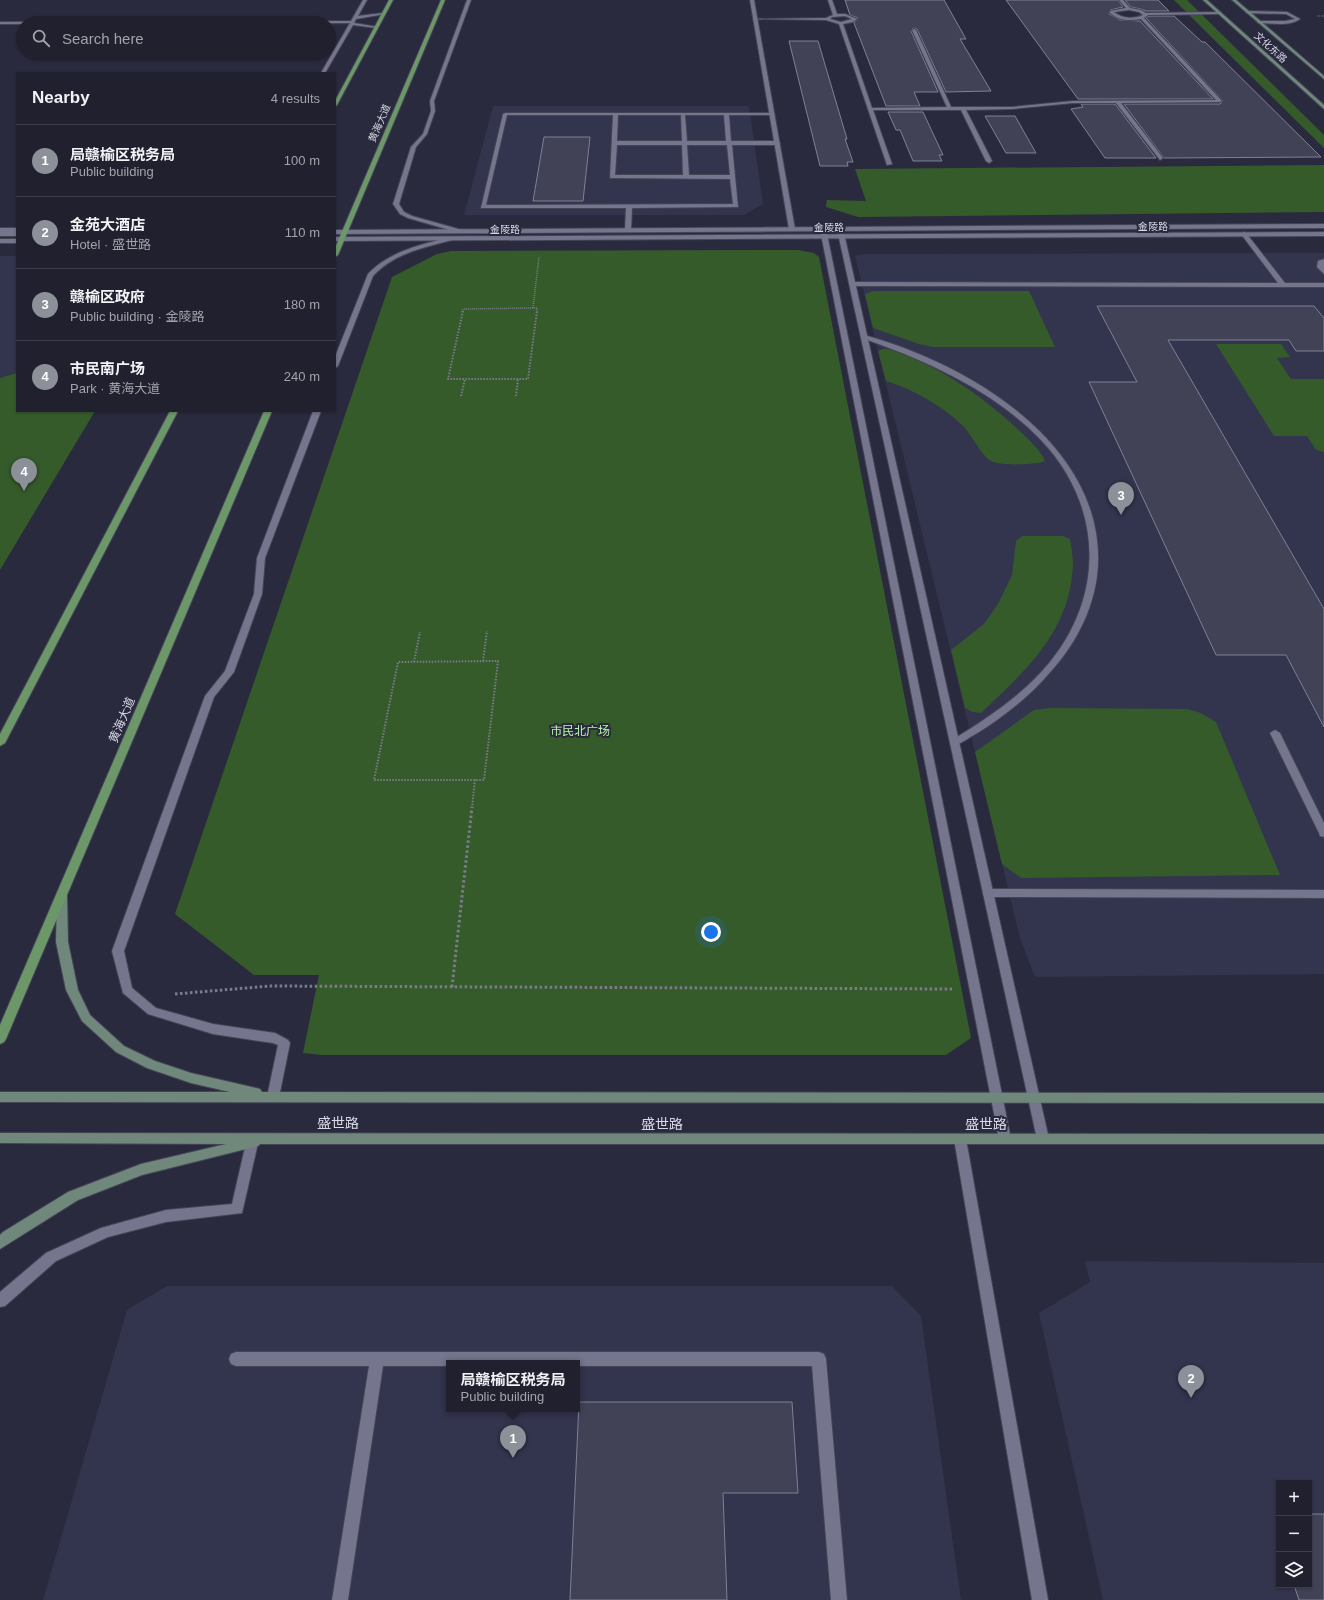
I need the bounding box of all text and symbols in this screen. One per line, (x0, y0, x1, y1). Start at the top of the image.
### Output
search box (16, 16, 336, 60)
icon: search (30, 27, 52, 49)
text: Search here (62, 30, 144, 47)
street label: 文化东路 (1252, 30, 1289, 65)
text: Nearby (32, 88, 90, 107)
text: 4 results (271, 91, 320, 106)
street label: 黄海大道 (367, 103, 392, 144)
text: 局赣榆区税务局 (70, 146, 175, 163)
text: 1 (41, 153, 49, 168)
text: 100 m (284, 153, 320, 168)
text: Public building (70, 164, 154, 179)
text: 金苑大酒店 (70, 216, 145, 233)
street label: 金陵路 (1138, 221, 1168, 232)
street label: 金陵路 (814, 222, 844, 233)
street label: 金陵路 (490, 224, 520, 235)
text: 2 (41, 225, 49, 240)
text: 110 m (285, 225, 320, 240)
text: Hotel · 盛世路 (70, 237, 151, 252)
text: 赣榆区政府 (70, 288, 145, 305)
text: 3 (41, 297, 49, 312)
text: 180 m (284, 297, 320, 312)
text: Public building · 金陵路 (70, 309, 204, 324)
text: 市民南广场 (70, 360, 145, 377)
text: 4 (41, 369, 49, 384)
text: 240 m (284, 369, 320, 384)
text: Park · 黄海大道 (70, 381, 160, 396)
pin: 4 (11, 458, 37, 491)
pin: 3 (1108, 482, 1134, 515)
street label: 黄海大道 (106, 695, 138, 745)
park label: 市民北广场 (550, 724, 610, 738)
your location (701, 922, 721, 942)
street label: 盛世路 (317, 1115, 359, 1131)
street label: 盛世路 (641, 1116, 683, 1132)
street label: 盛世路 (965, 1116, 1007, 1132)
popup (446, 1360, 580, 1412)
pin: 2 (1178, 1365, 1204, 1398)
text: 局赣榆区税务局 (460, 1371, 566, 1388)
text: Public building (460, 1389, 544, 1404)
pin: 1 (500, 1425, 526, 1458)
map controls (1276, 1480, 1312, 1588)
button: + (1276, 1480, 1312, 1516)
button: − (1276, 1516, 1312, 1552)
button: layers (1276, 1552, 1312, 1588)

